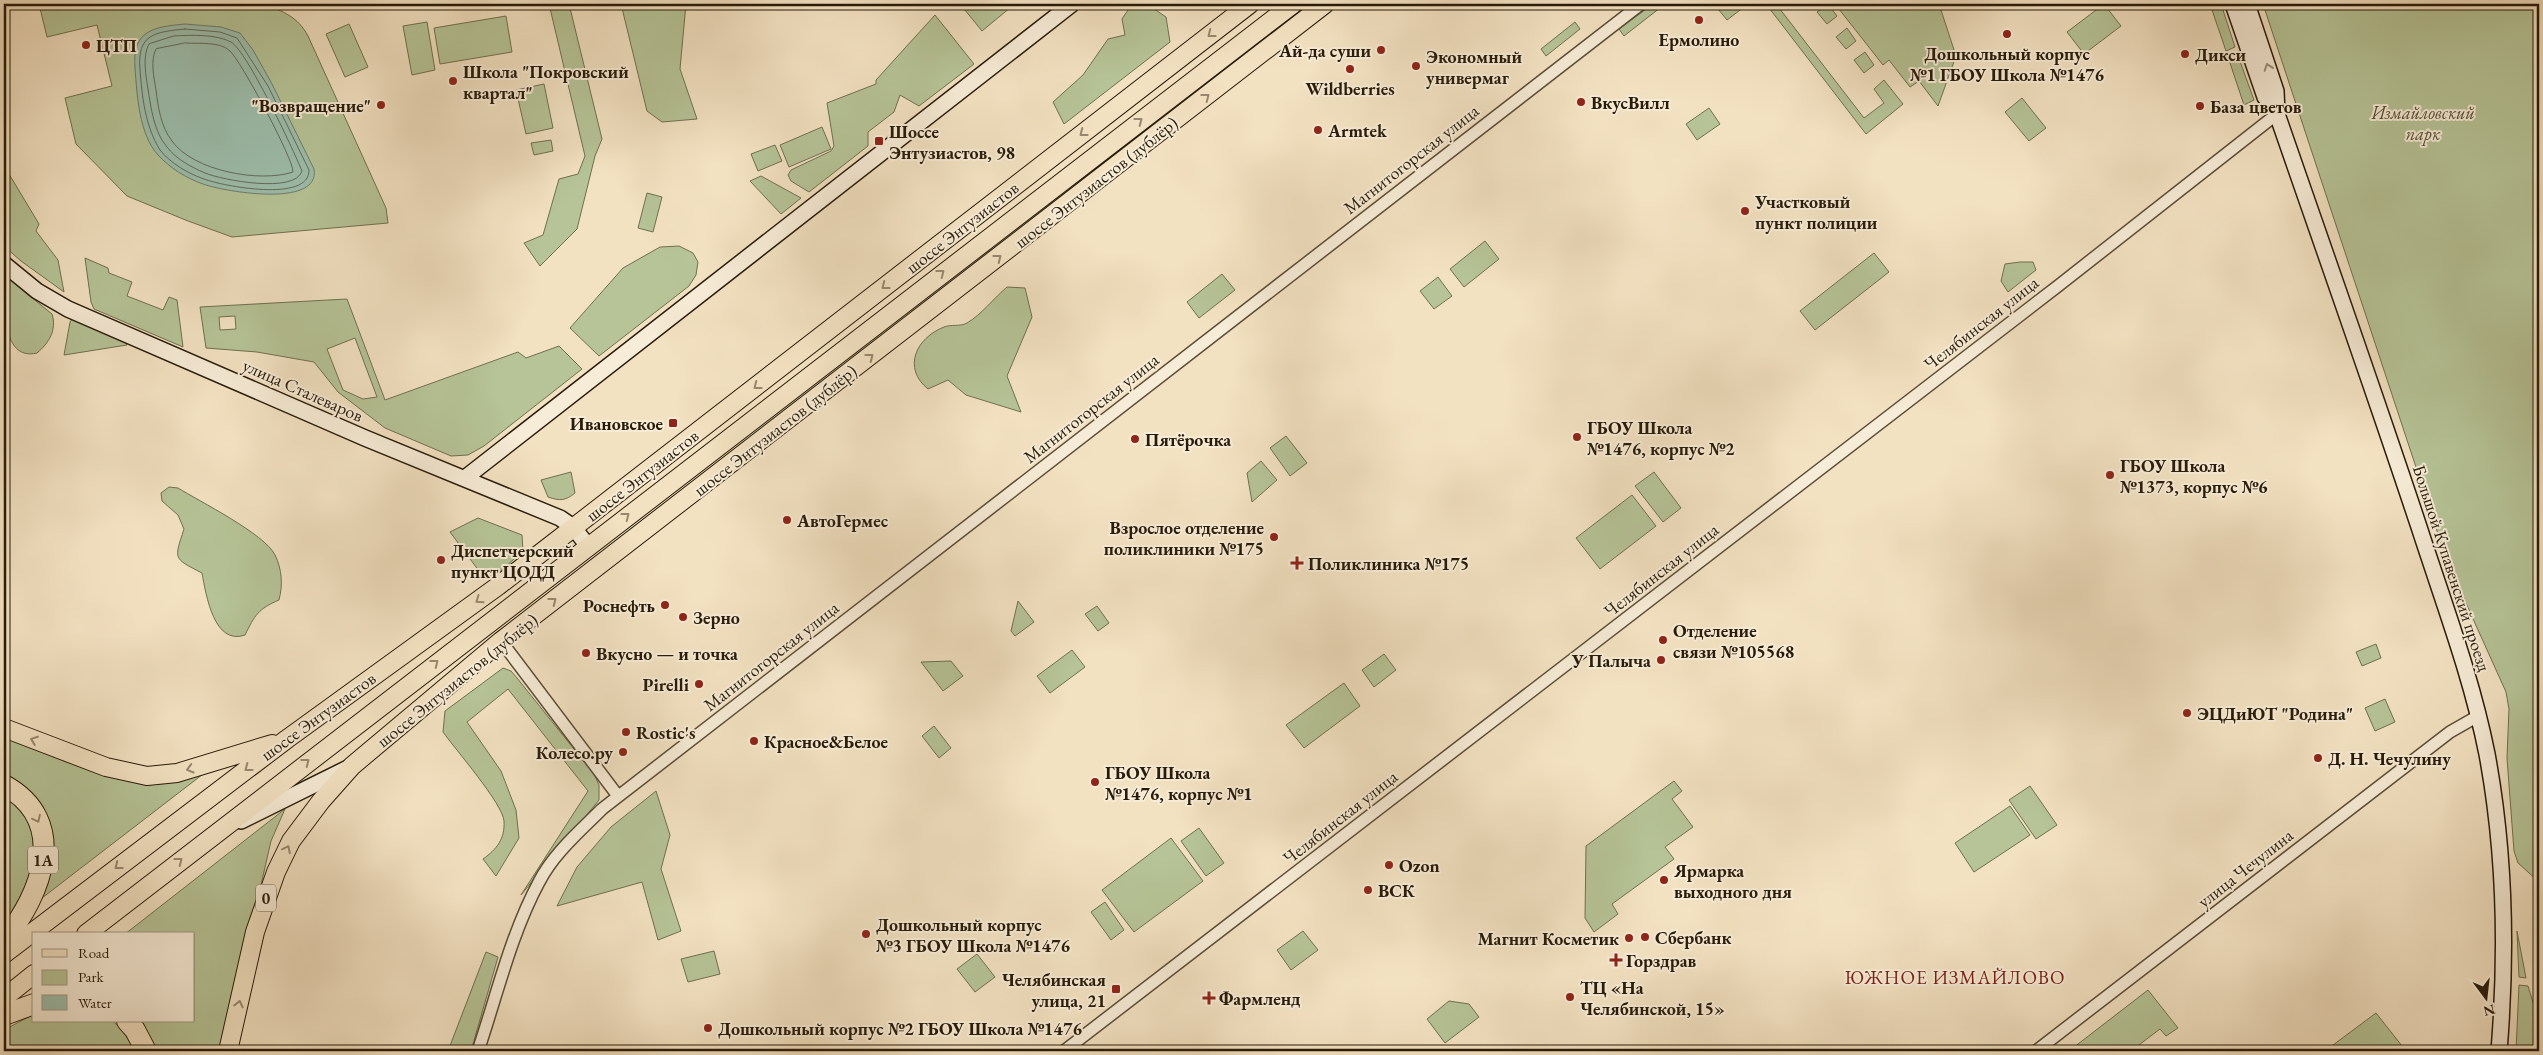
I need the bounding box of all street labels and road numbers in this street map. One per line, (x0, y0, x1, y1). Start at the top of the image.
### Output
street label: Магнитогорская улица (1339, 99, 1484, 219)
street label: шоссе Энтузиастов (дублёр) (1010, 111, 1182, 253)
street label: шоссе Энтузиастов (901, 176, 1023, 278)
street label: Челябинская улица (1919, 270, 2044, 375)
street label: Магнитогорская улица (1019, 348, 1164, 468)
street label: улица Сталеваров (239, 353, 367, 427)
street label: шоссе Энтузиастов (дублёр) (689, 359, 861, 501)
street label: шоссе Энтузиастов (581, 424, 703, 526)
street label: Большой Купавенский проезд (2408, 462, 2496, 674)
street label: Челябинская улица (1599, 517, 1724, 622)
street label: Магнитогорская улица (699, 596, 844, 716)
street label: шоссе Энтузиастов (дублёр) (372, 608, 542, 752)
street label: шоссе Энтузиастов (256, 666, 380, 766)
street label: Челябинская улица (1278, 764, 1403, 869)
street label: улица Чечулина (2193, 823, 2298, 912)
road number: 1A (28, 846, 58, 874)
road number: 0 (256, 884, 276, 911)

